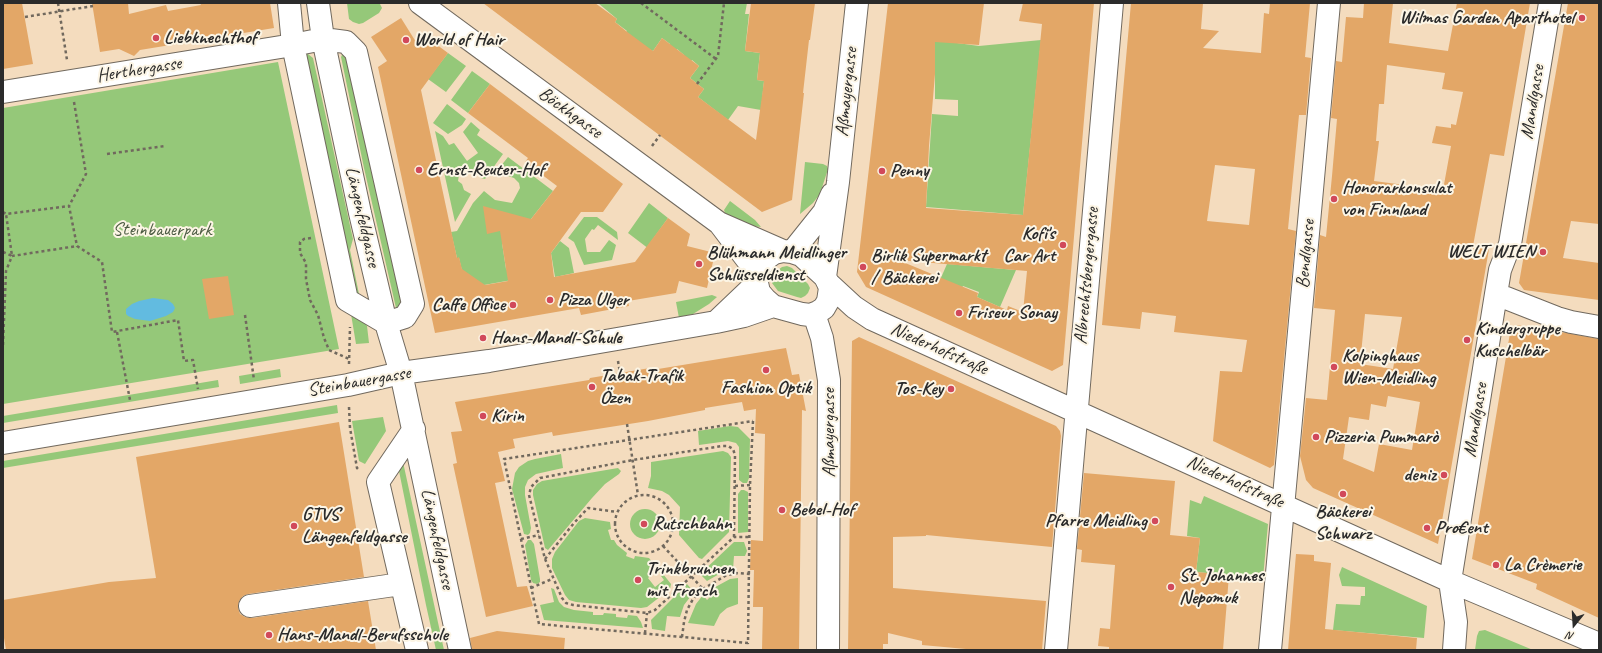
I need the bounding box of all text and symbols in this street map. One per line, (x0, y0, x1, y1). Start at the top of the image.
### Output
place label: Wilmas Garden Aparthotel (1400, 7, 1574, 29)
marker: Wilmas Garden Aparthotel (1577, 13, 1587, 23)
place label: Liebknechthof (164, 27, 257, 49)
place label: World of Hair (414, 29, 504, 51)
marker: Liebknechthof (151, 33, 161, 43)
marker: World of Hair (401, 35, 411, 45)
street label: Aßmayergasse (831, 46, 863, 138)
street label: Herthergasse (95, 52, 183, 88)
street label: Mandlgasse (1516, 63, 1550, 141)
street label: Böckhgasse (534, 82, 606, 144)
place label: Ernst-Reuter-Hof (427, 159, 545, 181)
place label: Penny (890, 160, 929, 182)
street label: Längenfeldgasse (339, 165, 385, 269)
marker: Ernst-Reuter-Hof (414, 165, 424, 175)
marker: Penny (877, 166, 887, 176)
place label: Honorarkonsulat von Finnland (1342, 177, 1451, 221)
marker: Honorarkonsulat von Finnland (1329, 194, 1339, 204)
street label: Albrechtsbergergasse (1070, 207, 1104, 345)
park label: Steinbauerpark (112, 219, 212, 241)
street label: Bendlgasse (1292, 219, 1320, 289)
place label: Kofi's Car Art (1003, 223, 1055, 267)
marker: Kofi's Car Art (1058, 240, 1068, 250)
place label: WELT WIEN (1448, 241, 1535, 263)
place label: Blühmann Meidlinger Schlüsseldienst (707, 242, 846, 286)
place label: Birlik Supermarkt / Bäckerei (871, 245, 986, 289)
marker: WELT WIEN (1538, 247, 1548, 257)
marker: Blühmann Meidlinger Schlüsseldienst (694, 259, 704, 269)
marker: Birlik Supermarkt / Bäckerei (858, 262, 868, 272)
place label: Pizza Ulger (558, 289, 628, 311)
place label: Caffe Office (432, 294, 505, 316)
marker: Pizza Ulger (545, 295, 555, 305)
marker: Caffe Office (508, 300, 518, 310)
place label: Friseur Sonay (967, 302, 1057, 324)
marker: Friseur Sonay (954, 308, 964, 318)
street label: Niederhofstraße (887, 317, 991, 381)
place label: Kindergruppe Kuschelbär (1475, 318, 1560, 362)
place label: Hans-Mandl-Schule (491, 327, 622, 349)
marker: Hans-Mandl-Schule (478, 333, 488, 343)
marker: Kindergruppe Kuschelbär (1462, 335, 1472, 345)
place label: Kolpinghaus Wien-Meidling (1342, 345, 1436, 389)
street label: Steinbauergasse (306, 362, 412, 402)
marker: Kolpinghaus Wien-Meidling (1329, 362, 1339, 372)
place label: Tabak-Trafik Özen (600, 365, 683, 409)
marker: Fashion Optik (761, 365, 771, 375)
place label: Fashion Optik (721, 377, 811, 399)
place label: Tos-Key (895, 378, 943, 400)
street label: Mandlgasse (1459, 381, 1493, 459)
marker: Tabak-Trafik Özen (587, 382, 597, 392)
marker: Tos-Key (946, 384, 956, 394)
street label: Aßmayergasse (818, 388, 840, 478)
place label: Kirin (491, 405, 524, 427)
marker: Kirin (478, 411, 488, 421)
place label: Pizzeria Pummarò (1324, 426, 1438, 448)
marker: Pizzeria Pummarò (1311, 432, 1321, 442)
street label: Niederhofstraße (1183, 450, 1287, 514)
place label: deniz (1404, 464, 1436, 486)
marker: deniz (1439, 470, 1449, 480)
street label: Längenfeldgasse (415, 487, 459, 591)
marker: Bäckerei Schwarz (1338, 489, 1348, 499)
place label: Bebel-Hof (790, 499, 854, 521)
place label: Bäckerei Schwarz (1315, 501, 1371, 545)
place label: GTVS Längenfeldgasse (302, 504, 407, 548)
marker: Bebel-Hof (777, 505, 787, 515)
place label: Pfarre Meidling (1045, 510, 1147, 532)
place label: Rutschbahn (652, 513, 732, 535)
marker: Pfarre Meidling (1150, 516, 1160, 526)
place label: Pro€ent (1435, 517, 1488, 539)
marker: Rutschbahn (639, 519, 649, 529)
marker: GTVS Längenfeldgasse (289, 521, 299, 531)
marker: Pro€ent (1422, 523, 1432, 533)
place label: La Crèmerie (1504, 554, 1581, 576)
place label: Trinkbrunnen mit Frosch (646, 558, 734, 602)
marker: La Crèmerie (1491, 560, 1501, 570)
place label: St. Johannes Nepomuk (1179, 565, 1263, 609)
marker: Trinkbrunnen mit Frosch (633, 575, 643, 585)
marker: St. Johannes Nepomuk (1166, 582, 1176, 592)
north arrow (1554, 605, 1594, 645)
place label: Hans-Mandl-Berufsschule (277, 624, 448, 646)
text: N (1565, 629, 1576, 644)
marker: Hans-Mandl-Berufsschule (264, 630, 274, 640)

